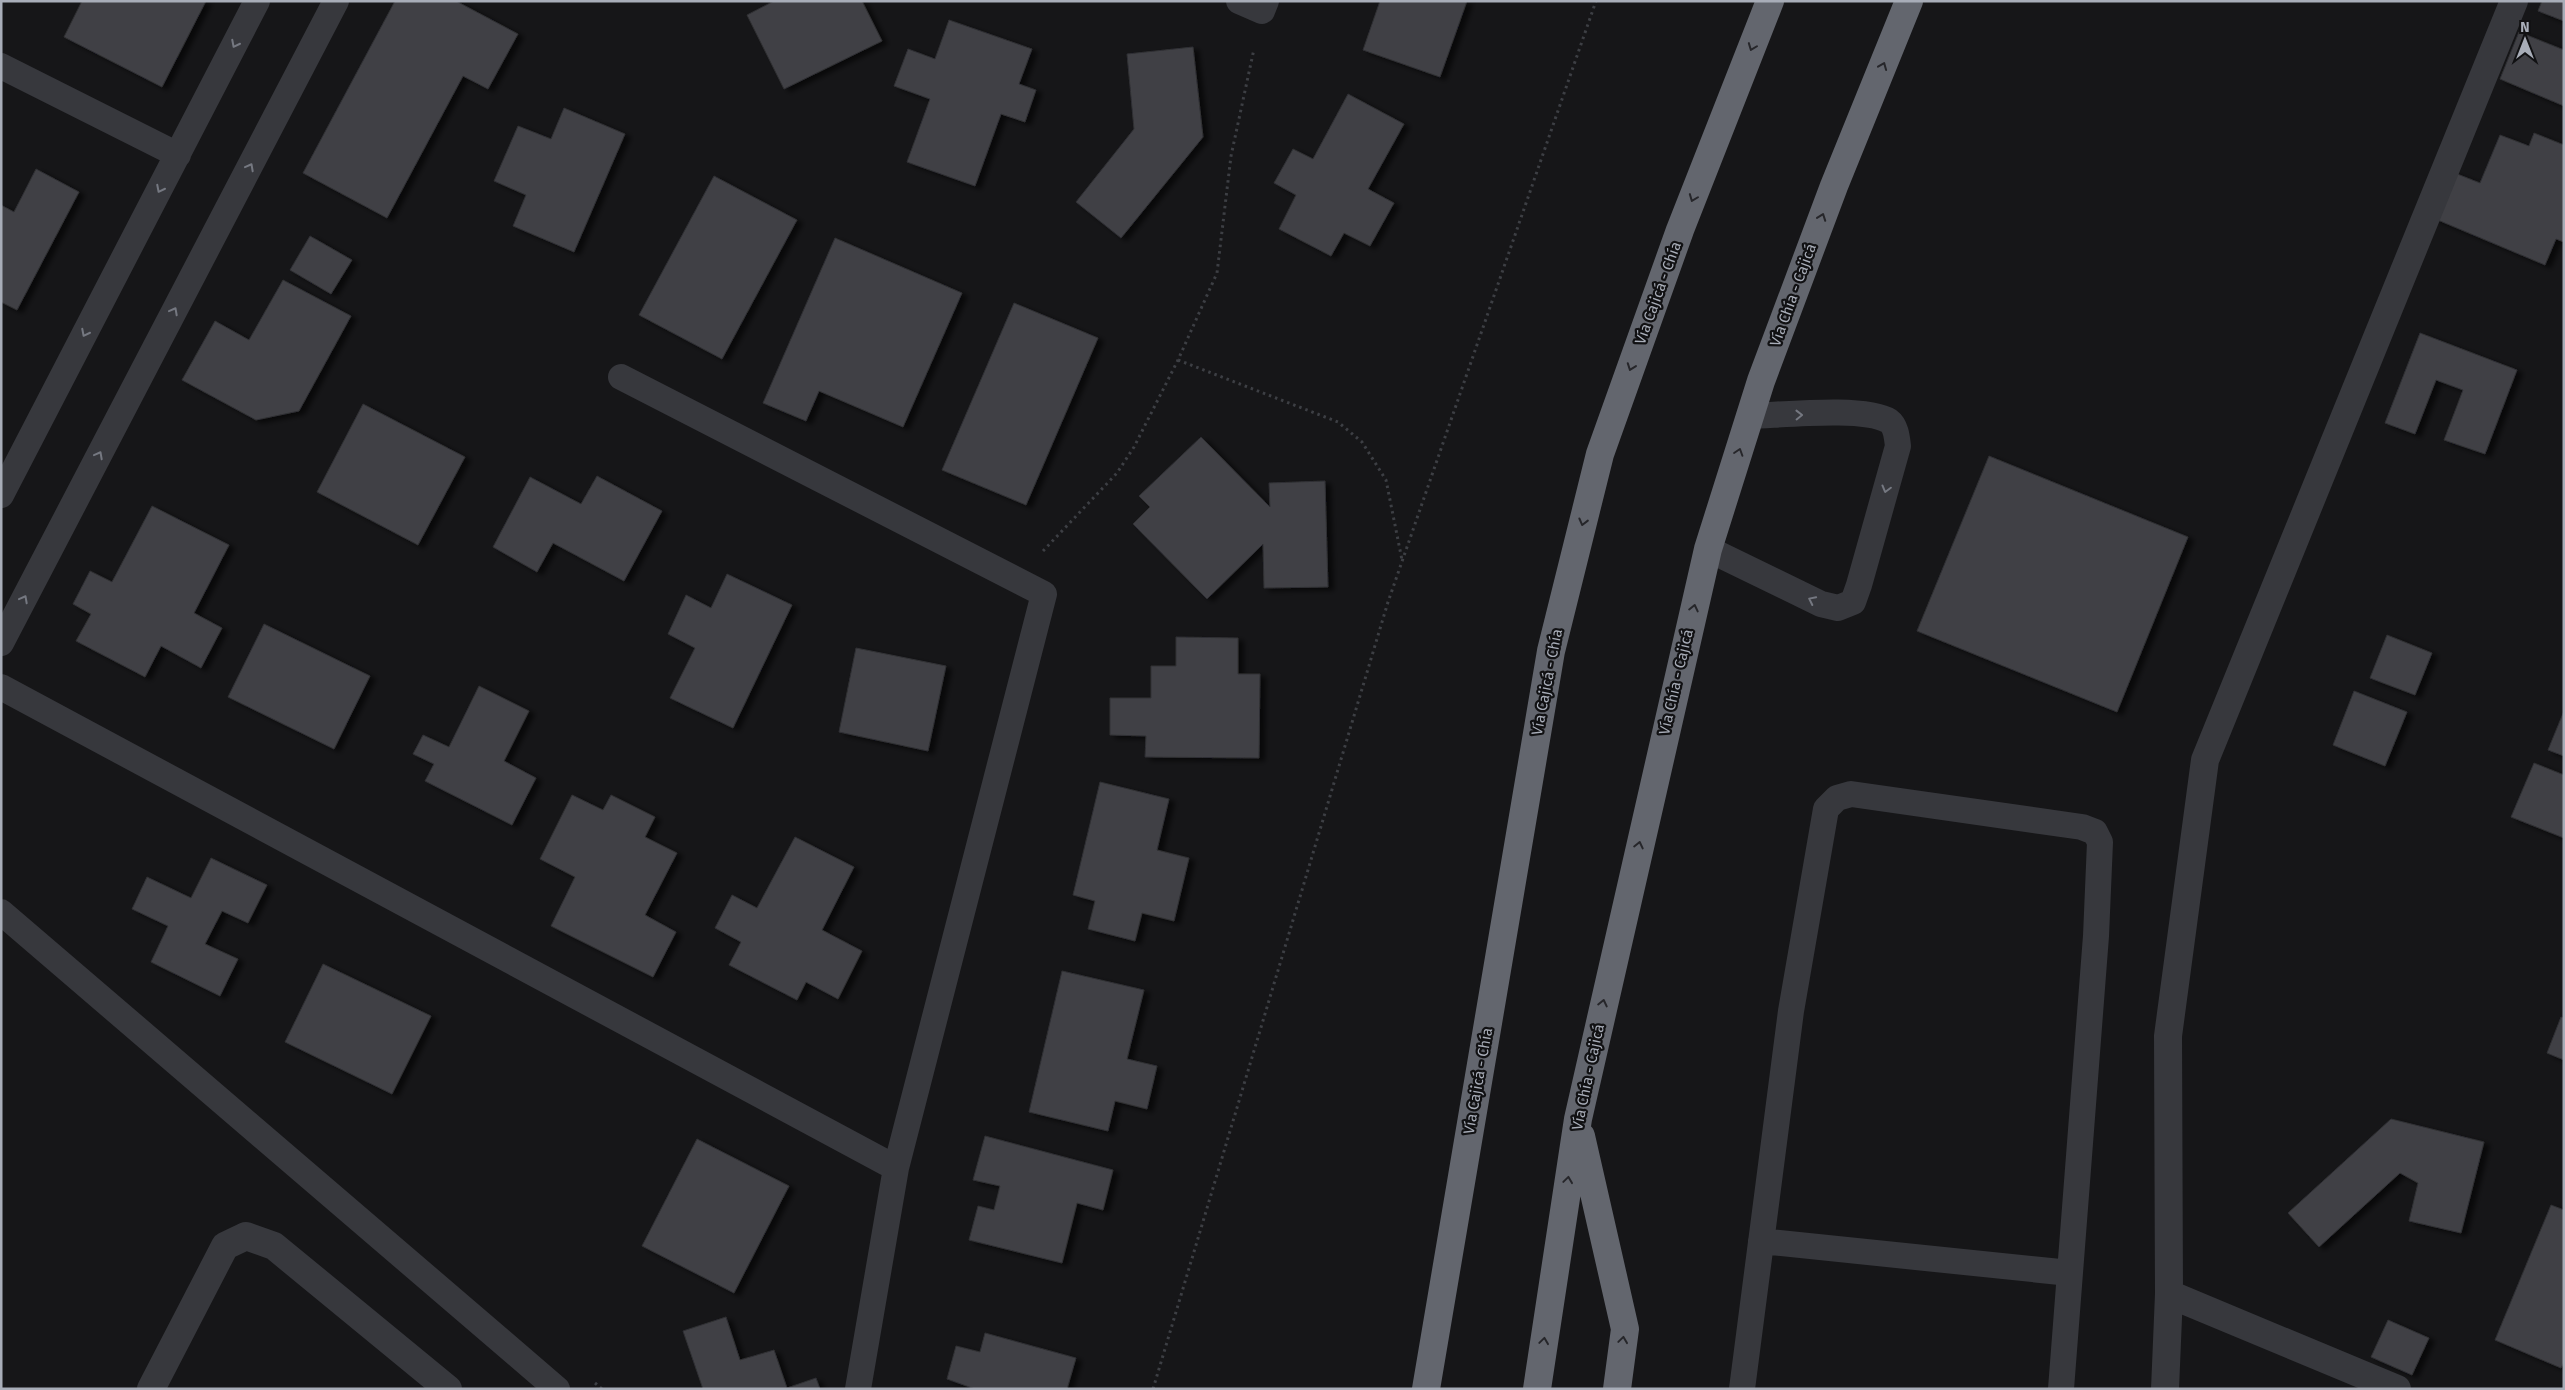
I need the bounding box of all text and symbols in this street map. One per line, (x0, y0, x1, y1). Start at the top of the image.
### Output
north arrow (2500, 15, 2550, 65)
text: N (2520, 19, 2530, 36)
one-way arrow (231, 39, 241, 48)
one-way arrow (1748, 42, 1758, 50)
one-way arrow (1876, 62, 1887, 71)
one-way arrow (243, 163, 253, 172)
one-way arrow (156, 183, 166, 192)
one-way arrow (1689, 193, 1699, 202)
one-way arrow (1816, 213, 1826, 221)
street label: Vía Cajicá - Chía (1631, 239, 1685, 347)
street label: Vía Chía - Cajicá (1766, 241, 1820, 349)
one-way arrow (168, 308, 178, 317)
one-way arrow (81, 328, 91, 337)
one-way arrow (1627, 362, 1637, 371)
one-way arrow (1796, 409, 1804, 420)
one-way arrow (1733, 449, 1743, 457)
one-way arrow (93, 452, 103, 461)
one-way arrow (1882, 484, 1892, 492)
one-way arrow (1578, 517, 1589, 526)
one-way arrow (18, 596, 28, 605)
one-way arrow (1808, 596, 1817, 606)
one-way arrow (1688, 604, 1699, 613)
street label: Vía Cajicá - Chía (1528, 627, 1566, 737)
street label: Vía Chía - Cajicá (1655, 627, 1697, 737)
one-way arrow (1633, 840, 1644, 849)
one-way arrow (1598, 999, 1608, 1008)
street label: Vía Chía - Cajicá (1568, 1022, 1608, 1132)
street label: Vía Cajicá - Chía (1460, 1026, 1496, 1136)
one-way arrow (1563, 1175, 1573, 1184)
one-way arrow (1539, 1336, 1549, 1345)
one-way arrow (1617, 1336, 1628, 1344)

